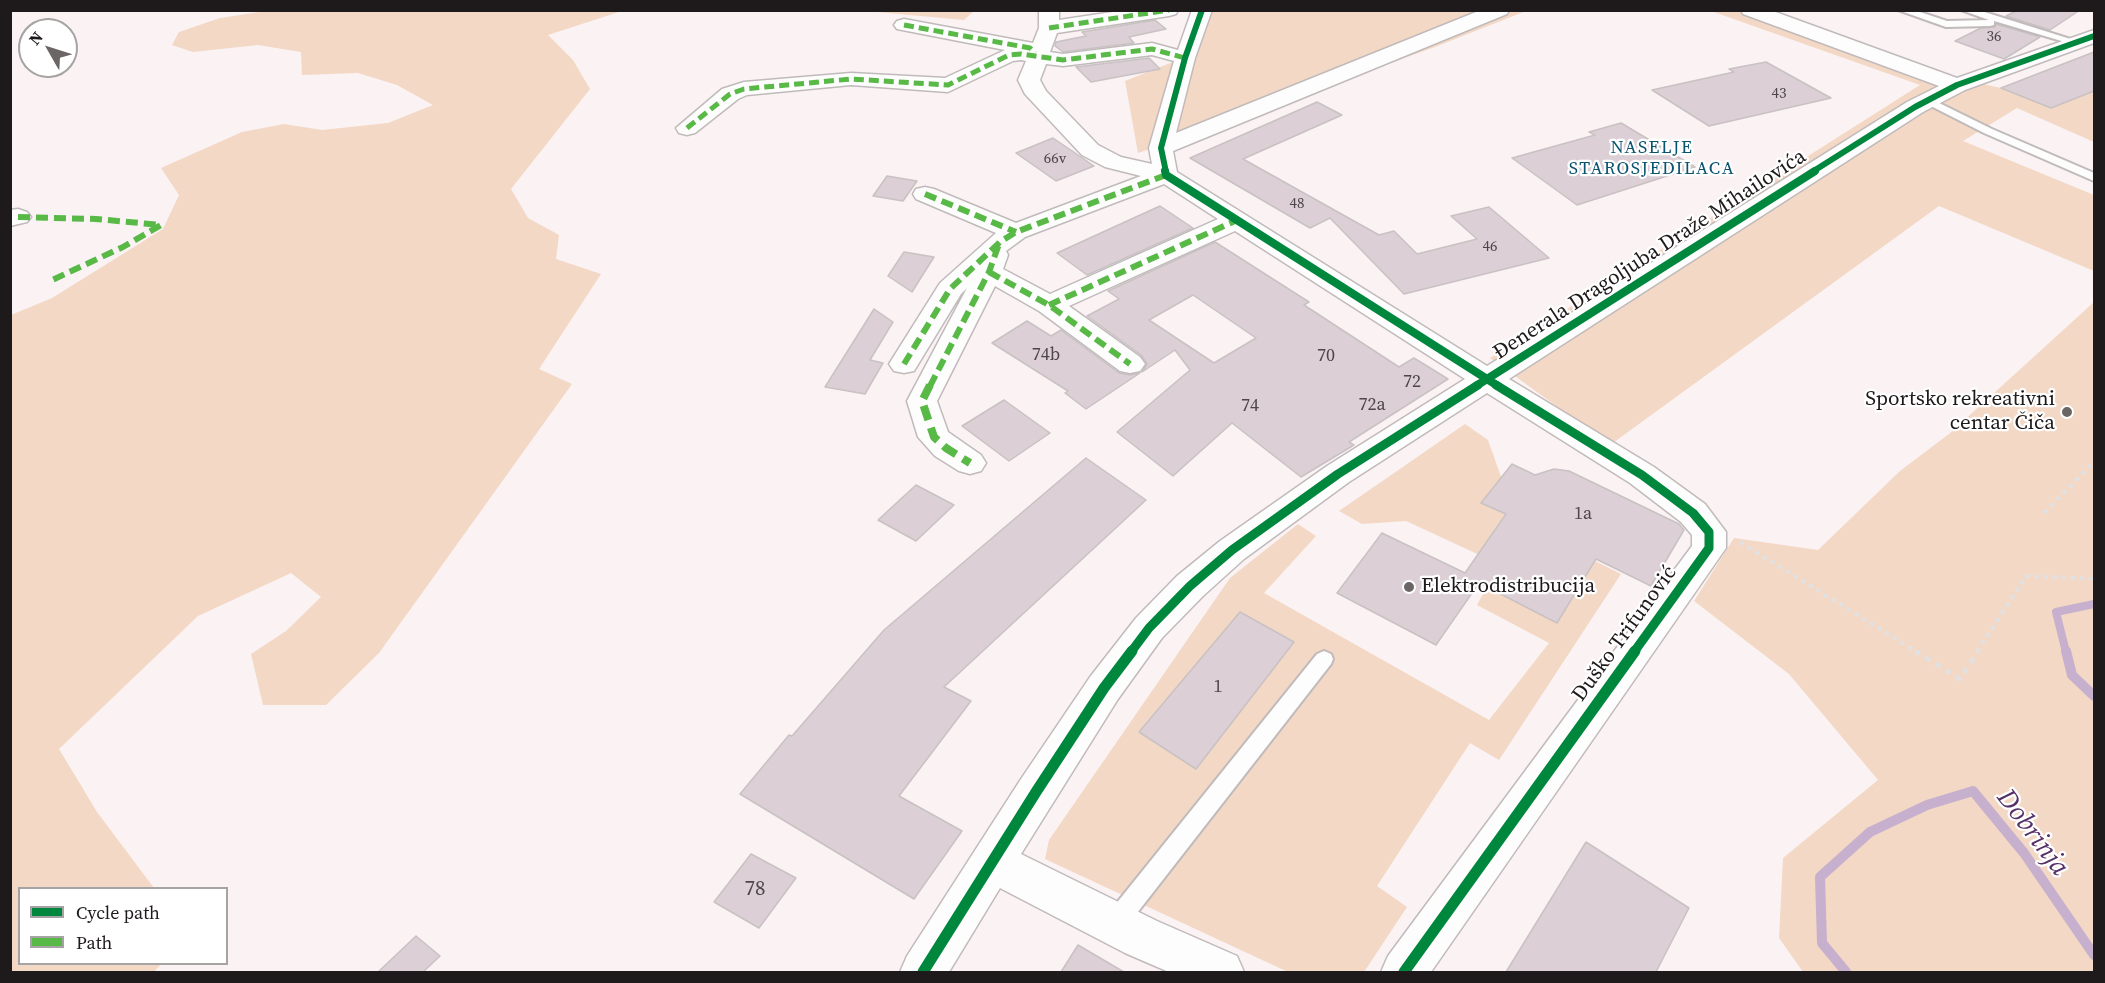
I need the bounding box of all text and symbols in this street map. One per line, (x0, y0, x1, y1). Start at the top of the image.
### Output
north arrow (18, 18, 78, 78)
text: N (23, 26, 48, 49)
house number: 36 (1987, 28, 2001, 46)
house number: 43 (1772, 85, 1786, 103)
district label: NASELJE STAROSJEDILACA (1569, 137, 1735, 180)
street label: Đenerala Dragoljuba Draže Mihailovića (1489, 144, 1811, 366)
house number: 66v (1044, 150, 1066, 168)
house number: 48 (1290, 195, 1304, 213)
house number: 46 (1483, 238, 1497, 256)
house number: 74b (1032, 344, 1060, 366)
house number: 70 (1317, 345, 1335, 367)
house number: 72 (1403, 371, 1421, 393)
place label: Sportsko rekreativni centar Čiča (1865, 387, 2055, 437)
house number: 72a (1358, 394, 1386, 416)
house number: 74 (1241, 395, 1259, 417)
marker: Sportsko rekreativni centar Čiča (2060, 405, 2074, 419)
house number: 1a (1574, 503, 1592, 525)
street label: Duško Trifunović (1567, 561, 1683, 707)
place label: Elektrodistribucija (1421, 574, 1595, 600)
marker: Elektrodistribucija (1402, 580, 1416, 594)
house number: 1 (1214, 676, 1222, 698)
water label: Dobrinja (1989, 783, 2075, 883)
house number: 78 (745, 877, 765, 903)
legend (18, 887, 228, 965)
text: Cycle path (76, 900, 160, 925)
text: Path (76, 930, 112, 955)

